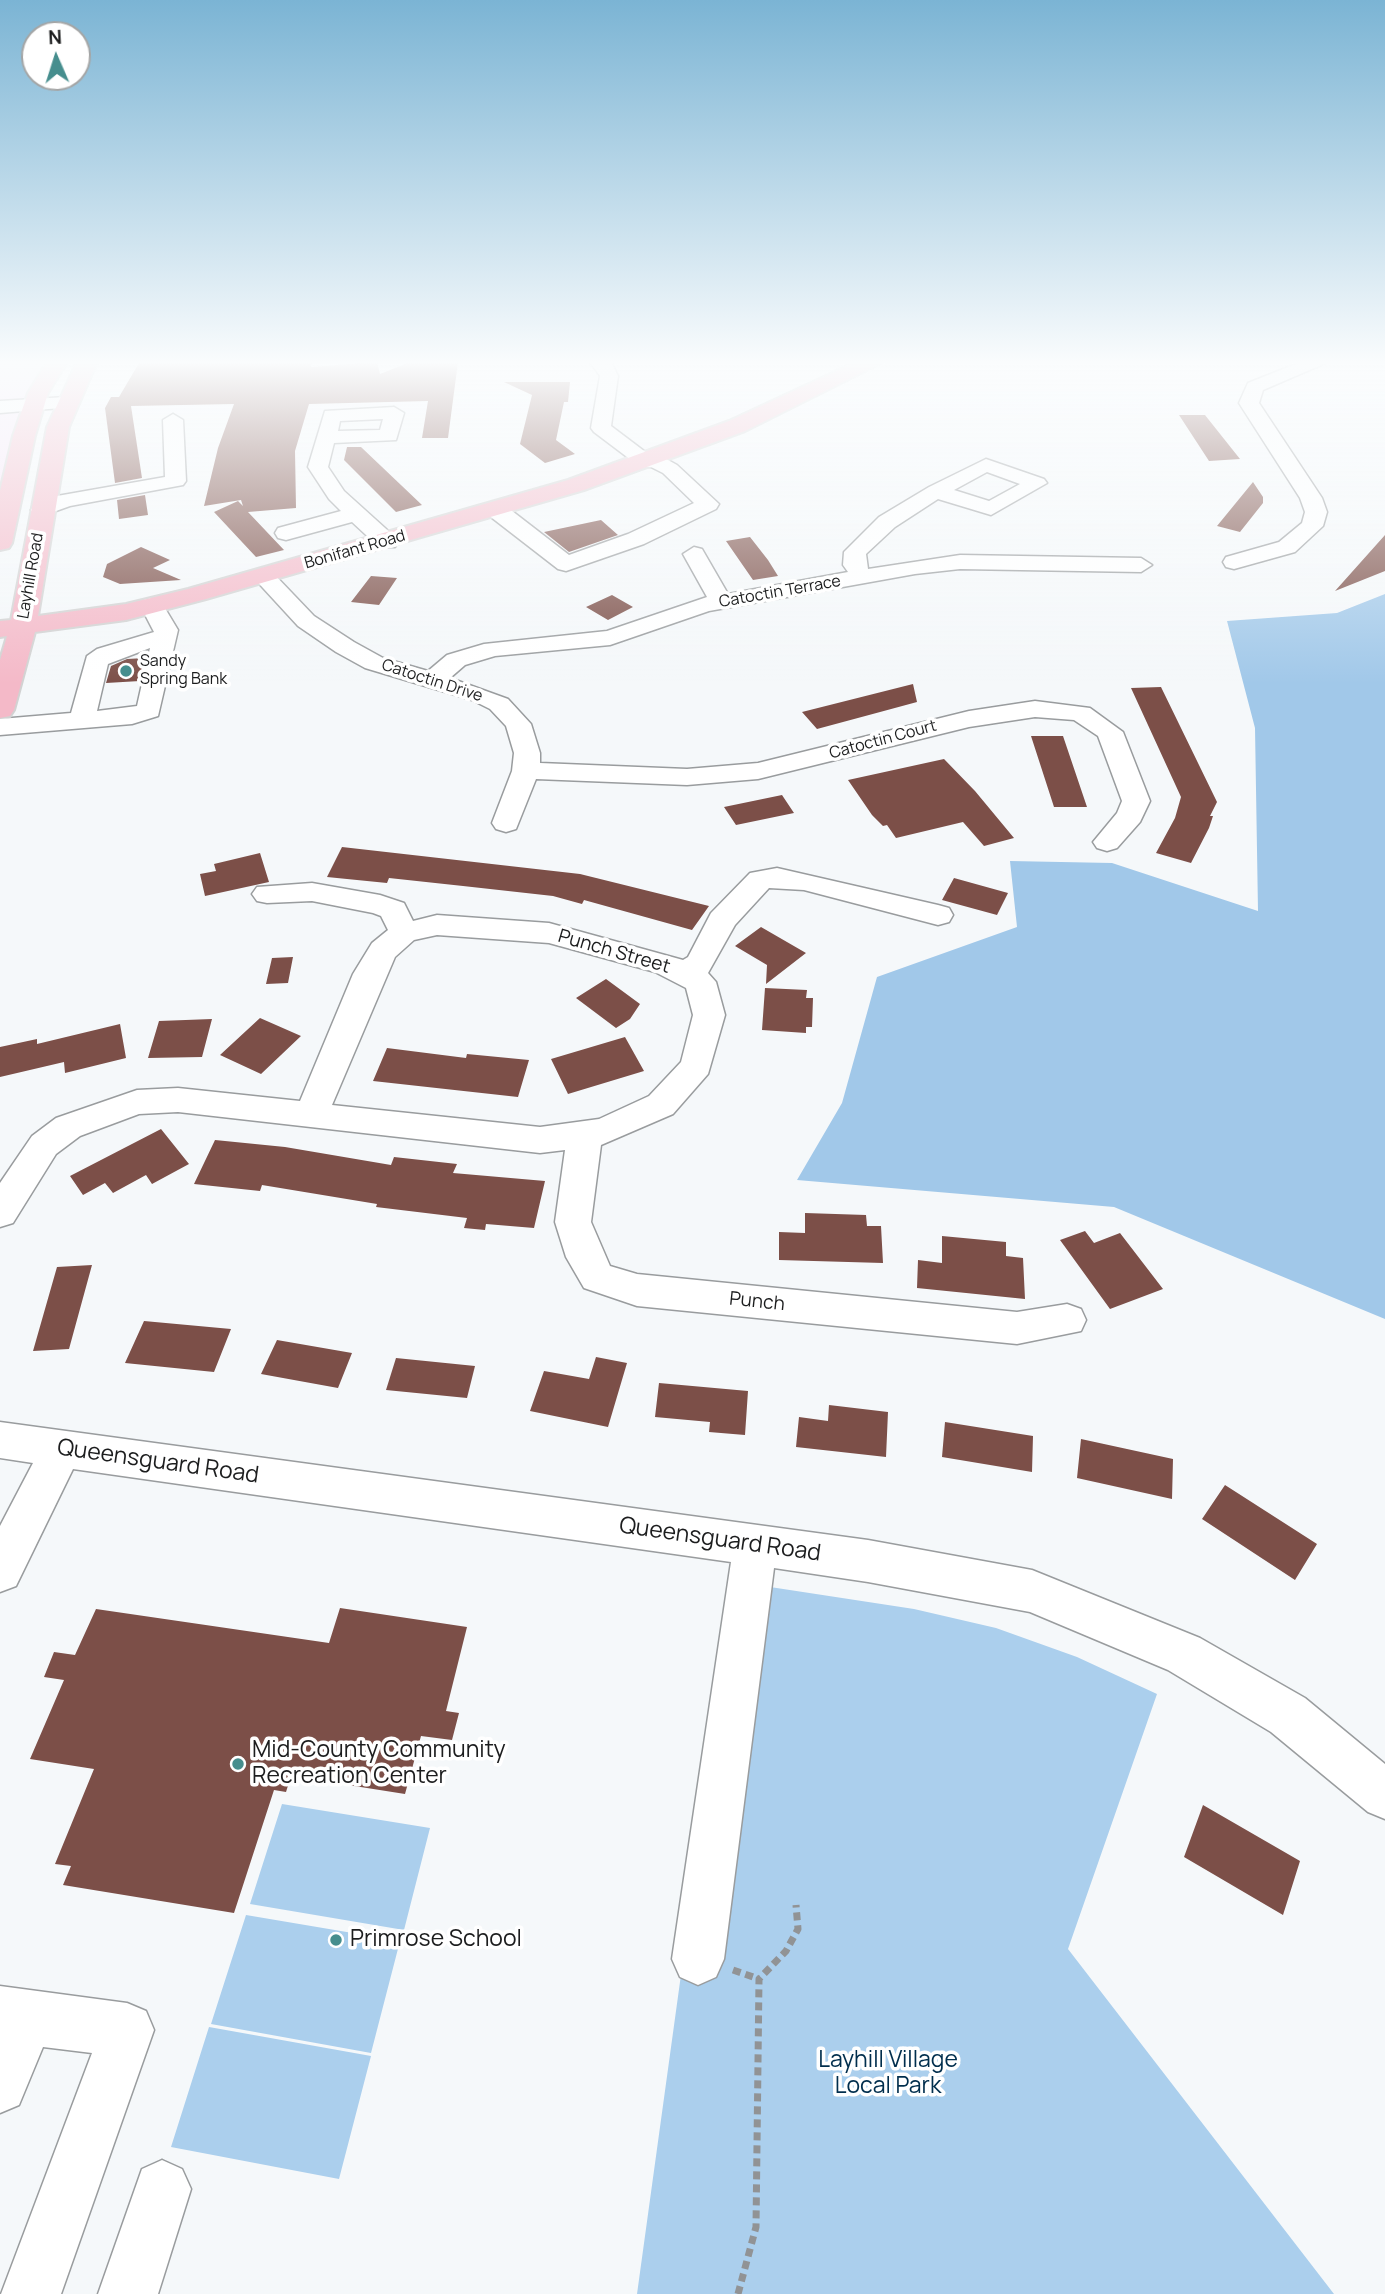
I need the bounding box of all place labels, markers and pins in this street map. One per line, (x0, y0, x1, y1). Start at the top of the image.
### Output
place label: Sandy Spring Bank (140, 652, 227, 690)
marker: Sandy Spring Bank (118, 663, 134, 679)
place label: Mid-County Community Recreation Center (252, 1737, 506, 1791)
marker: Mid-County Community Recreation Center (230, 1756, 246, 1772)
place label: Primrose School (350, 1926, 522, 1954)
marker: Primrose School (328, 1932, 344, 1948)

